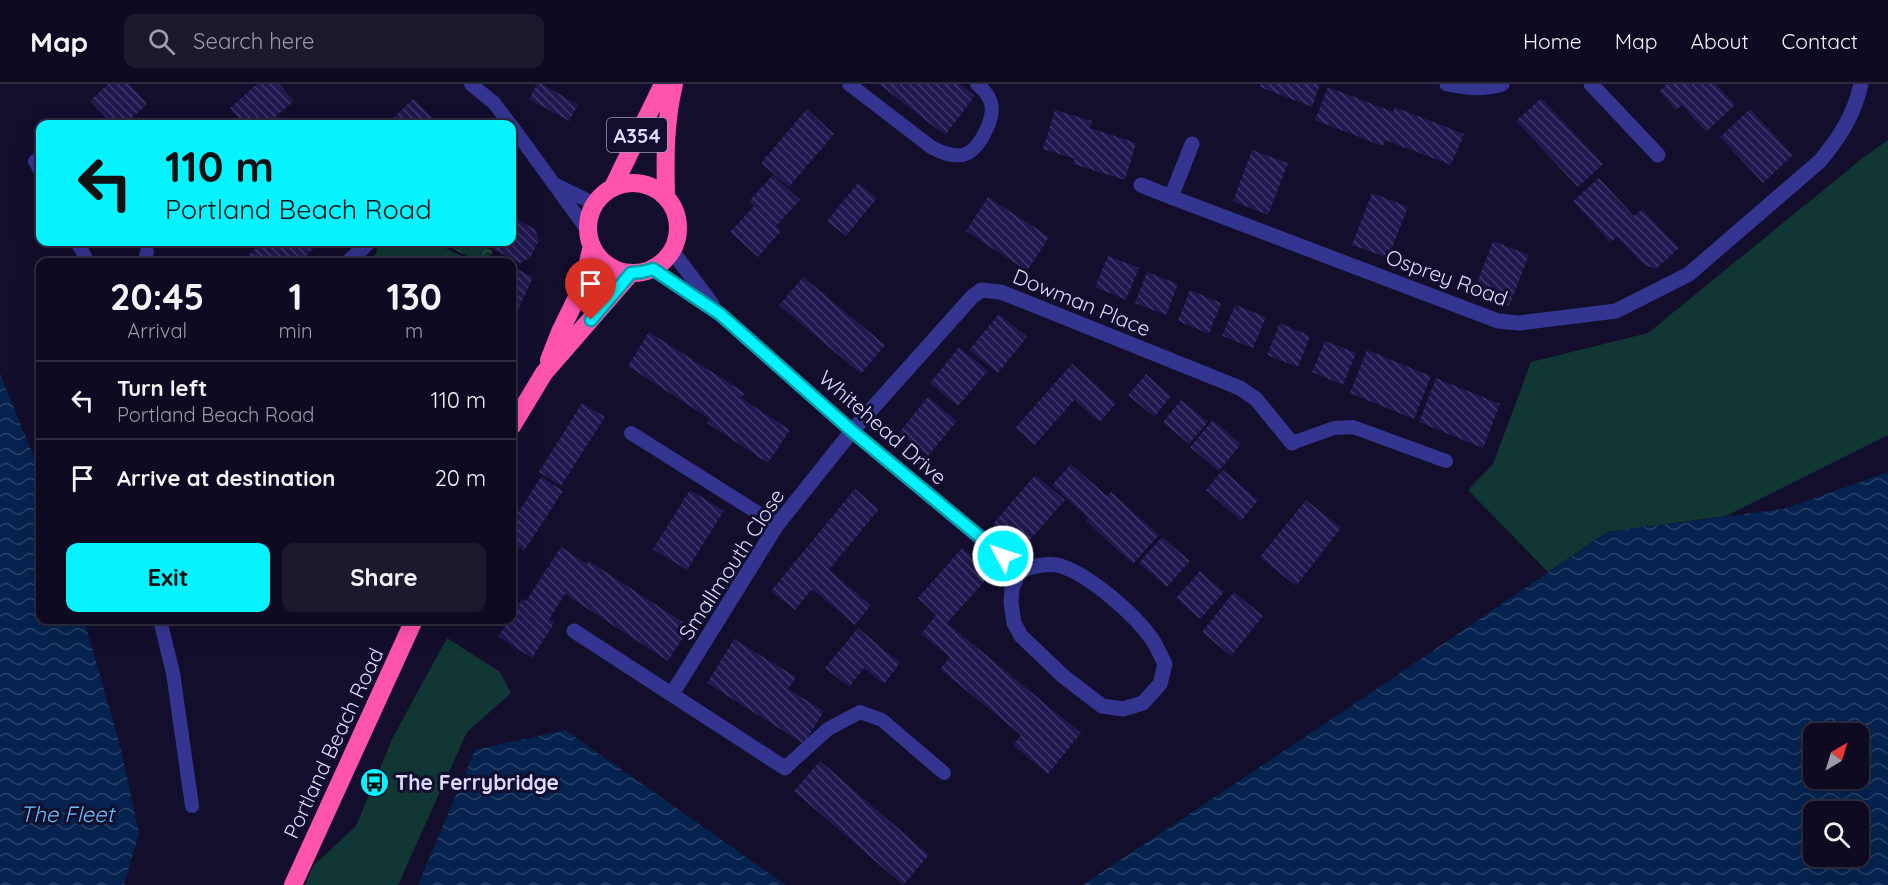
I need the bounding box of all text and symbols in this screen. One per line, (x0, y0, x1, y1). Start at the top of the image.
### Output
search box (124, 14, 544, 68)
text: Map (30, 24, 88, 59)
icon: search (145, 25, 178, 58)
text: Search here (193, 27, 315, 55)
text: Home (1523, 28, 1582, 54)
text: Map (1615, 28, 1658, 54)
text: About (1691, 28, 1749, 54)
text: Contact (1782, 28, 1858, 54)
road number: A354 (607, 118, 667, 152)
text: 110 m (165, 140, 274, 193)
icon: left (66, 144, 144, 222)
text: Portland Beach Road (165, 192, 432, 226)
street label: Osprey Road (1383, 243, 1511, 311)
pin (565, 258, 616, 320)
street label: Dowman Place (1009, 263, 1155, 341)
icon: arrive (574, 267, 607, 300)
text: 20:45 (110, 274, 204, 319)
text: 1 (288, 274, 302, 319)
text: 130 (387, 274, 442, 319)
text: Arrival (127, 318, 187, 343)
text: min (278, 318, 312, 343)
text: m (405, 318, 423, 343)
street label: Whitehead Drive (814, 364, 952, 490)
text: Turn left (117, 374, 207, 402)
icon: left (66, 384, 99, 417)
text: 110 m (431, 386, 486, 414)
text: Portland Beach Road (117, 402, 314, 427)
icon: arrive (66, 462, 99, 495)
text: Arrive at destination (117, 464, 335, 492)
text: 20 m (435, 464, 486, 492)
street label: Smallmouth Close (673, 484, 789, 644)
position arrow (971, 524, 1035, 588)
button: Exit (66, 543, 270, 612)
button: Share (282, 543, 486, 612)
street label: Portland Beach Road (277, 644, 389, 842)
north arrow (1803, 723, 1869, 789)
map controls (1803, 723, 1869, 867)
bus stop icon: The Ferrybridge (358, 766, 390, 798)
place label: The Ferrybridge (395, 769, 559, 795)
water label: The Fleet (20, 800, 116, 828)
button: search (1803, 801, 1869, 867)

